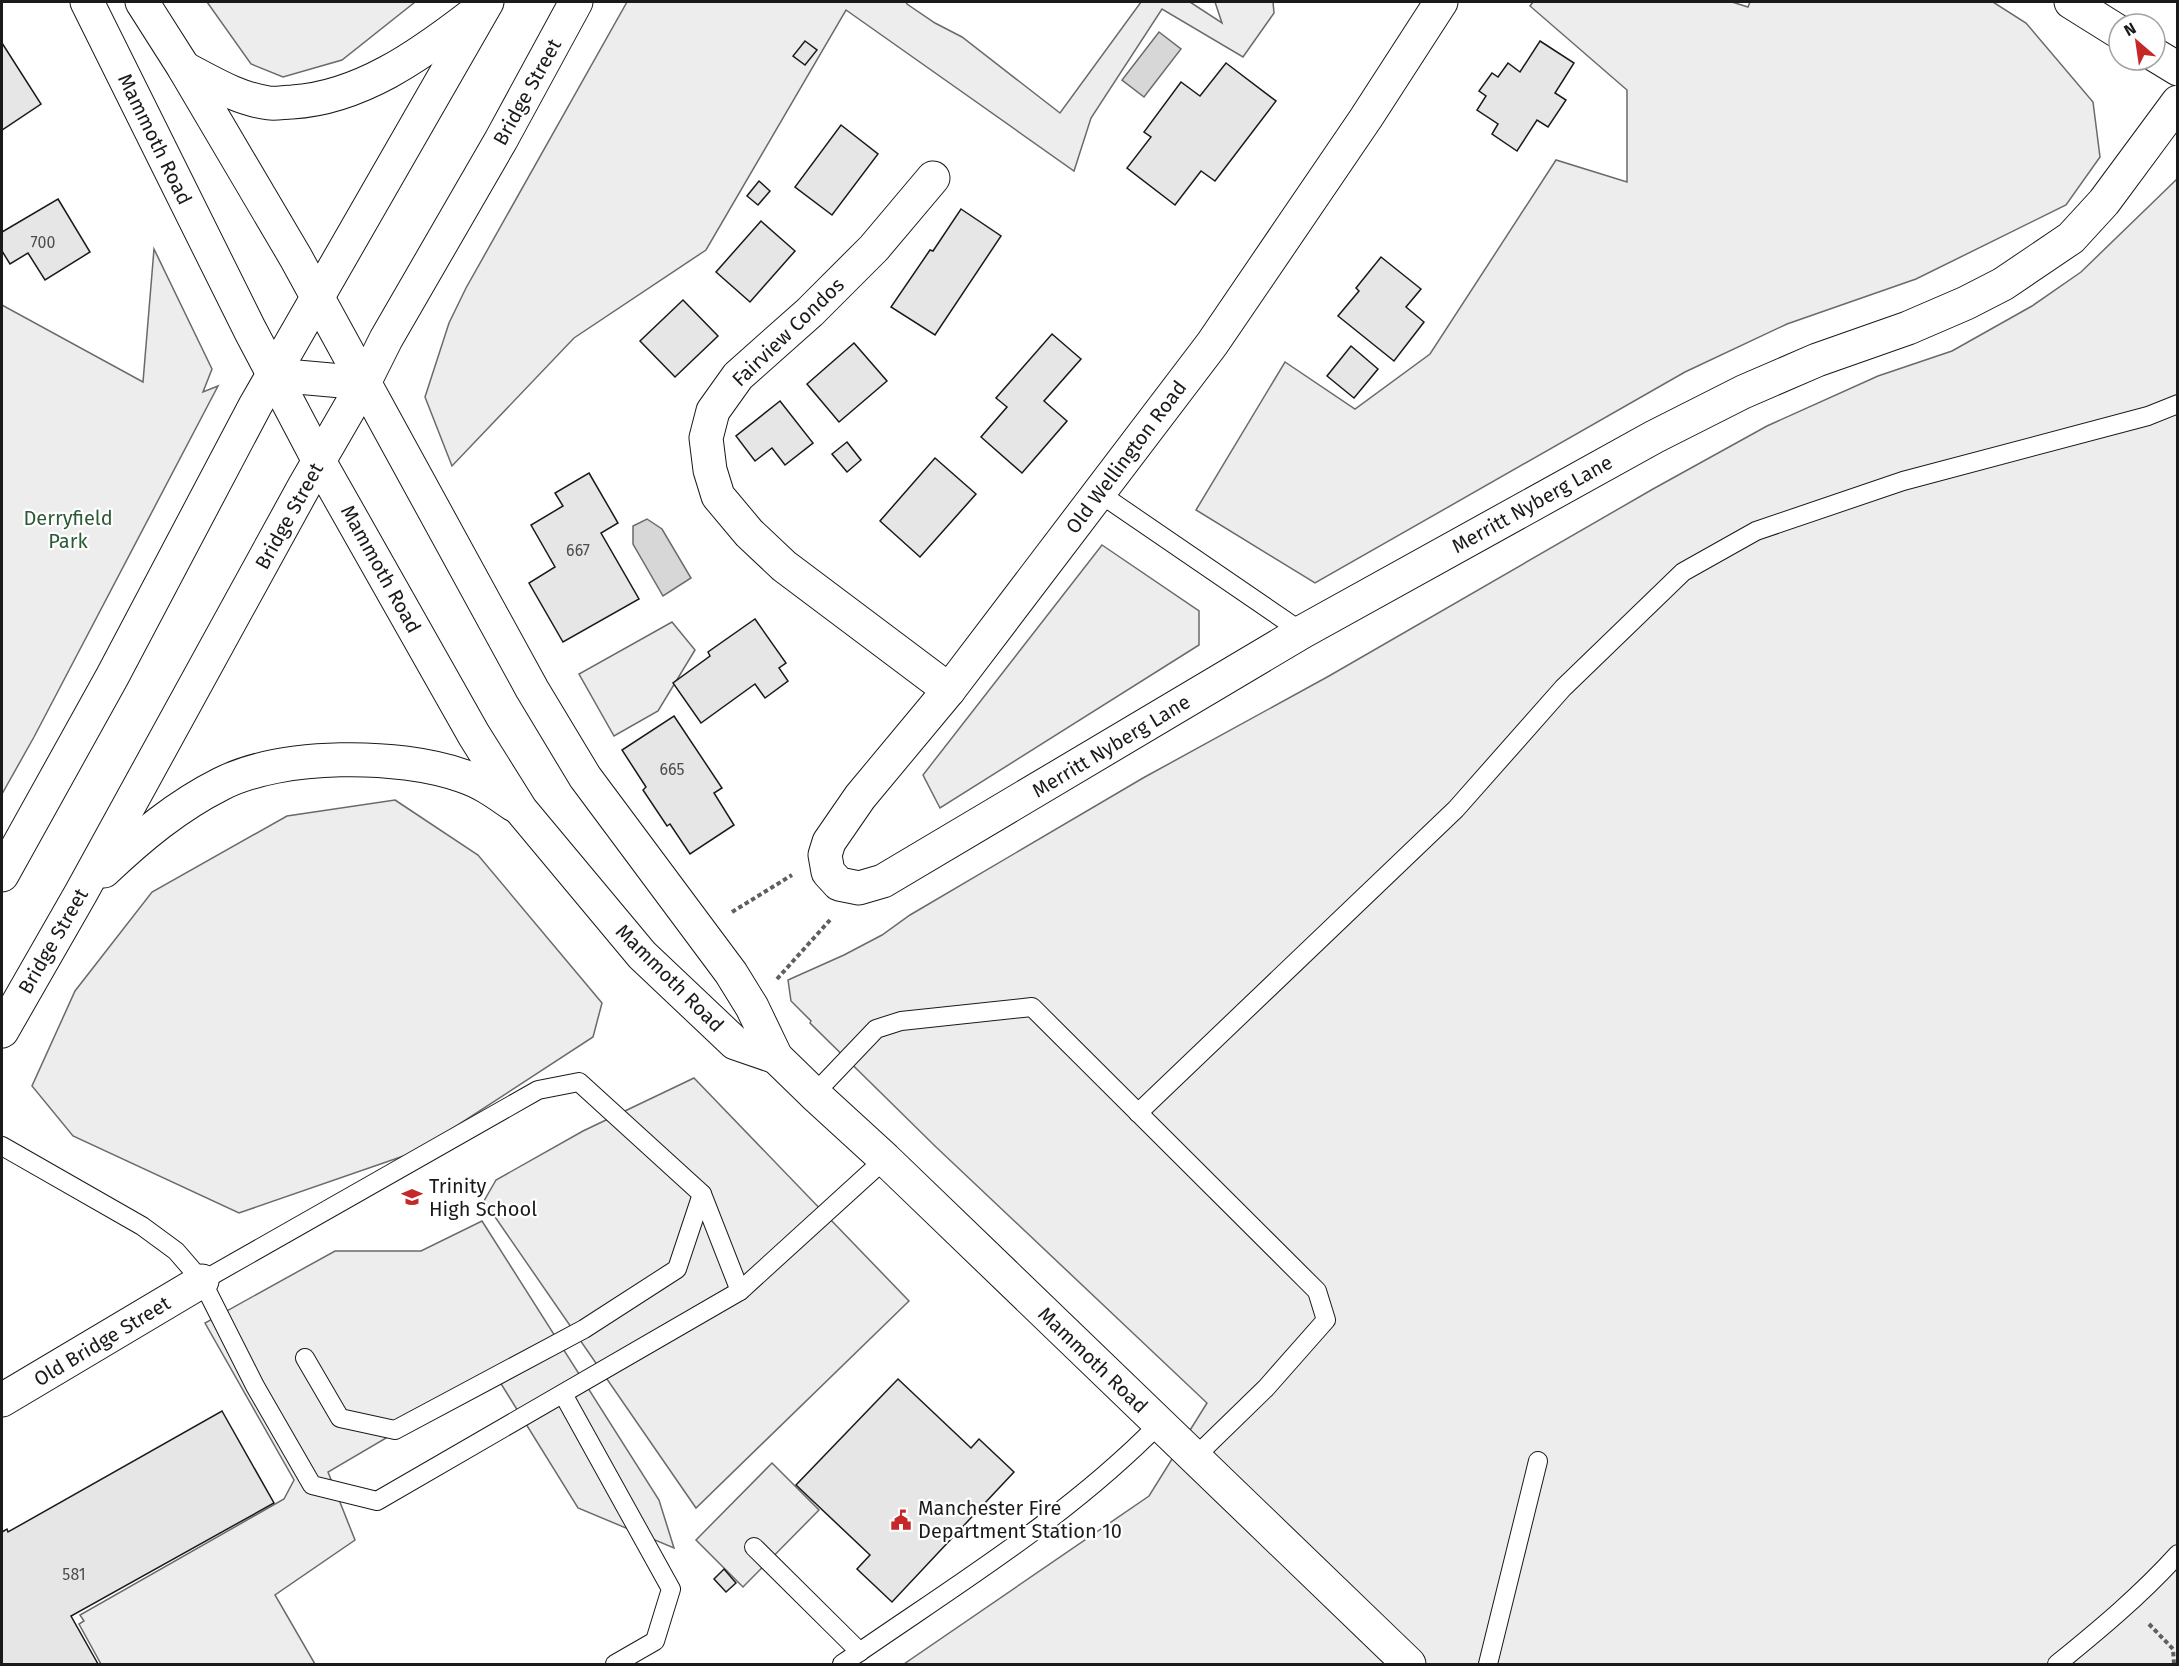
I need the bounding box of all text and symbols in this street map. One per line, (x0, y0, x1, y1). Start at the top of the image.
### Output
north arrow (2107, 12, 2167, 72)
text: N (2121, 18, 2139, 40)
street label: Bridge Street (488, 34, 566, 149)
street label: Mammoth Road (113, 70, 197, 208)
house number: 700 (31, 233, 55, 252)
street label: Fairview Condos (727, 273, 849, 391)
street label: Old Wellington Road (1061, 376, 1191, 538)
street label: Merritt Nyberg Lane (1447, 450, 1617, 558)
street label: Bridge Street (250, 458, 328, 573)
street label: Mammoth Road (336, 501, 426, 637)
park label: Derryfield Park (23, 506, 113, 553)
house number: 667 (566, 541, 590, 560)
street label: Merritt Nyberg Lane (1028, 689, 1194, 803)
house number: 665 (660, 760, 685, 779)
street label: Bridge Street (13, 883, 93, 998)
street label: Mammoth Road (611, 919, 729, 1037)
place label: Trinity High School (429, 1174, 537, 1221)
school or university icon: Trinity High School (400, 1185, 424, 1209)
street label: Old Bridge Street (29, 1290, 175, 1391)
street label: Mammoth Road (1033, 1302, 1153, 1418)
place label: Manchester Fire Department Station 10 (918, 1496, 1122, 1543)
public building icon: Manchester Fire Department Station 10 (889, 1508, 913, 1532)
house number: 581 (62, 1565, 86, 1584)

